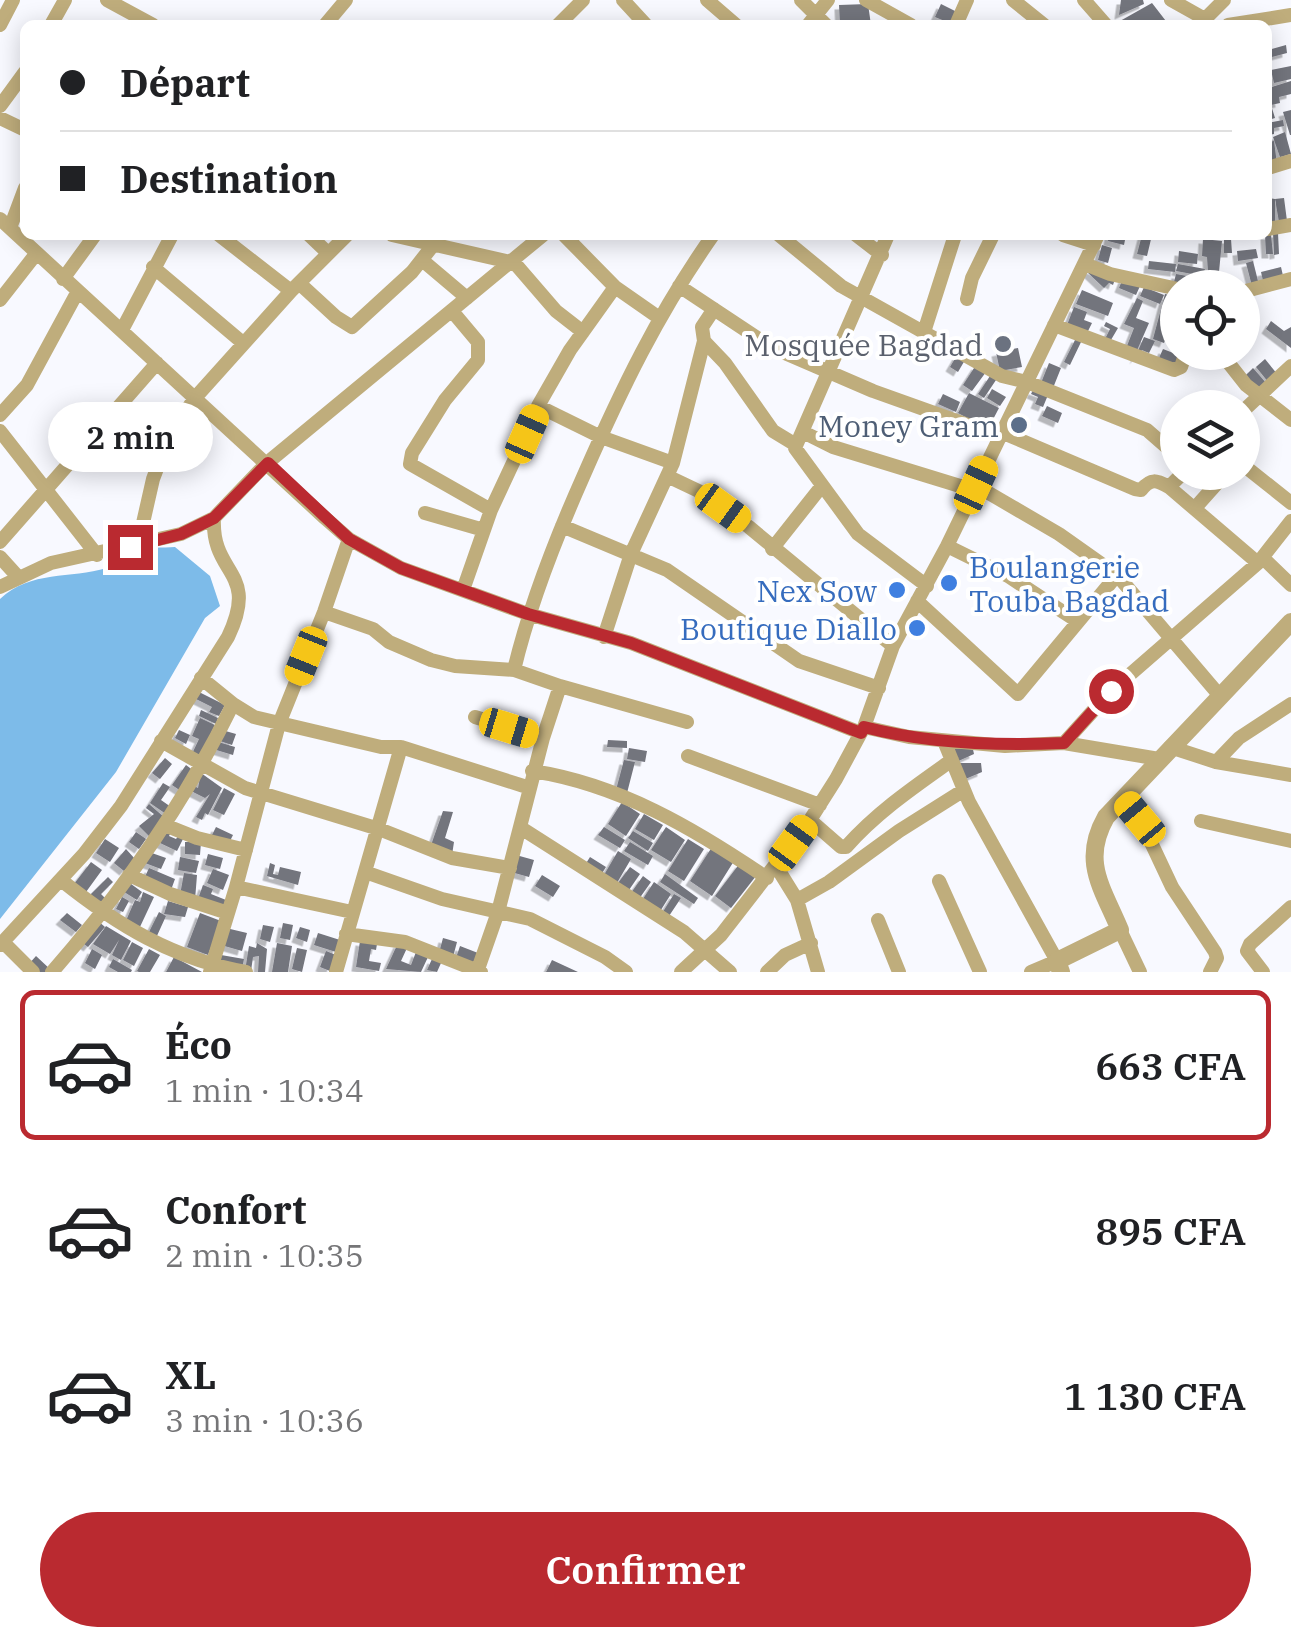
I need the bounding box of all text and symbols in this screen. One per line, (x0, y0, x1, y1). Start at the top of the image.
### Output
text: Départ (120, 58, 250, 107)
text: Destination (120, 154, 338, 203)
map controls (1160, 270, 1260, 490)
button: locate (1160, 270, 1260, 370)
place label: Mosquée Bagdad (744, 325, 983, 364)
marker: Mosquée Bagdad (992, 333, 1014, 355)
button: layers (1160, 390, 1260, 490)
car (501, 400, 553, 468)
callout: 2 min (48, 402, 212, 472)
place label: Money Gram (818, 406, 999, 445)
marker: Money Gram (1008, 414, 1030, 436)
text: 2 min (86, 416, 175, 458)
car (950, 451, 1002, 519)
car (690, 478, 756, 538)
route end (108, 525, 153, 570)
place label: Boulangerie Touba Bagdad (969, 547, 1170, 620)
place label: Nex Sow (757, 571, 878, 610)
marker: Boulangerie Touba Bagdad (938, 572, 960, 594)
marker: Nex Sow (886, 579, 908, 601)
place label: Boutique Diallo (680, 609, 897, 648)
marker: Boutique Diallo (906, 617, 928, 639)
car (281, 623, 331, 689)
route start (1089, 669, 1134, 714)
car (476, 705, 542, 751)
car (1109, 786, 1171, 852)
car (763, 810, 823, 876)
icon: car (45, 1020, 135, 1110)
text: Éco (165, 1020, 232, 1069)
text: 663 CFA (1095, 1041, 1246, 1090)
text: 1 min · 10:34 (165, 1069, 364, 1111)
icon: car (45, 1185, 135, 1275)
text: Confort (165, 1185, 306, 1234)
text: 895 CFA (1095, 1206, 1246, 1255)
text: 2 min · 10:35 (165, 1234, 364, 1276)
icon: car (45, 1350, 135, 1440)
text: XL (165, 1350, 216, 1399)
text: 1 130 CFA (1064, 1371, 1246, 1420)
text: 3 min · 10:36 (165, 1399, 364, 1441)
button: Confirmer (40, 1512, 1251, 1627)

